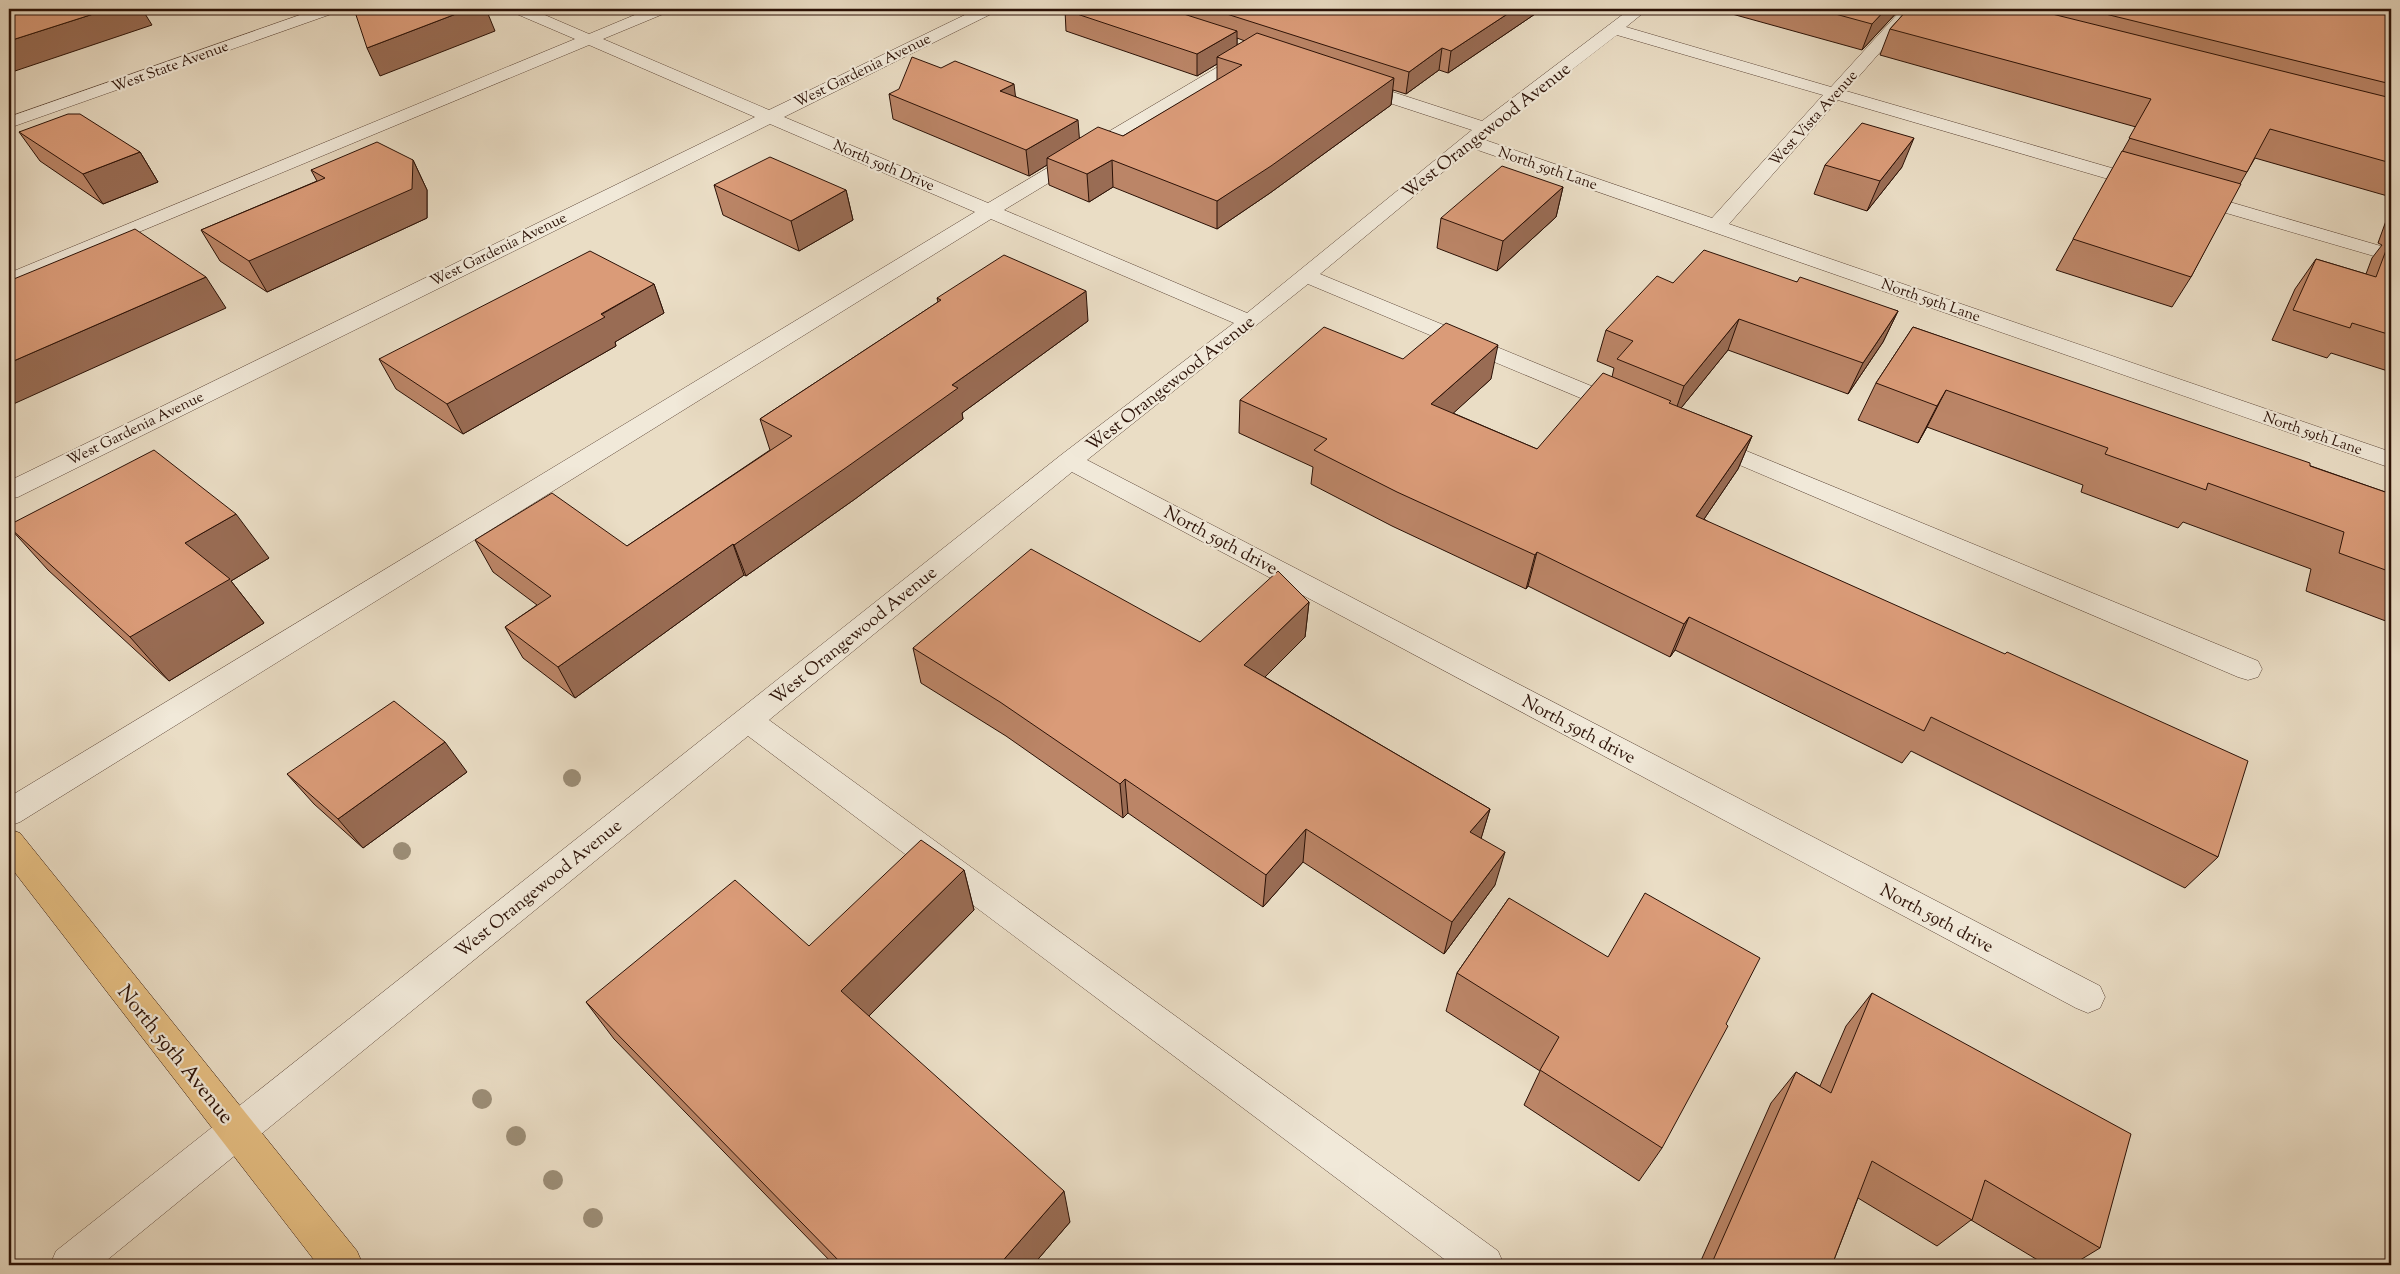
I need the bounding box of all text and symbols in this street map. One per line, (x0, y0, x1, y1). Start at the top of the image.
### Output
street label: West Gardenia Avenue (791, 29, 935, 114)
street label: West State Avenue (109, 37, 232, 98)
street label: West Orangewood Avenue (1397, 57, 1577, 206)
street label: West Vista Avenue (1765, 66, 1863, 172)
street label: North 59th Drive (829, 136, 937, 197)
street label: North 59th Lane (1495, 143, 1600, 196)
street label: West Gardenia Avenue (427, 208, 571, 293)
street label: North 59th Lane (1878, 275, 1983, 328)
street label: West Orangewood Avenue (1081, 310, 1261, 459)
street label: West Gardenia Avenue (64, 387, 208, 472)
street label: North 59th Lane (2260, 408, 2365, 461)
street label: North 59th drive (1158, 501, 1282, 583)
street label: West Orangewood Avenue (765, 561, 943, 712)
street label: North 59th drive (1516, 690, 1640, 772)
street label: West Orangewood Avenue (450, 814, 628, 965)
street label: North 59th drive (1874, 879, 1998, 961)
street label: North 59th Avenue (109, 979, 240, 1131)

